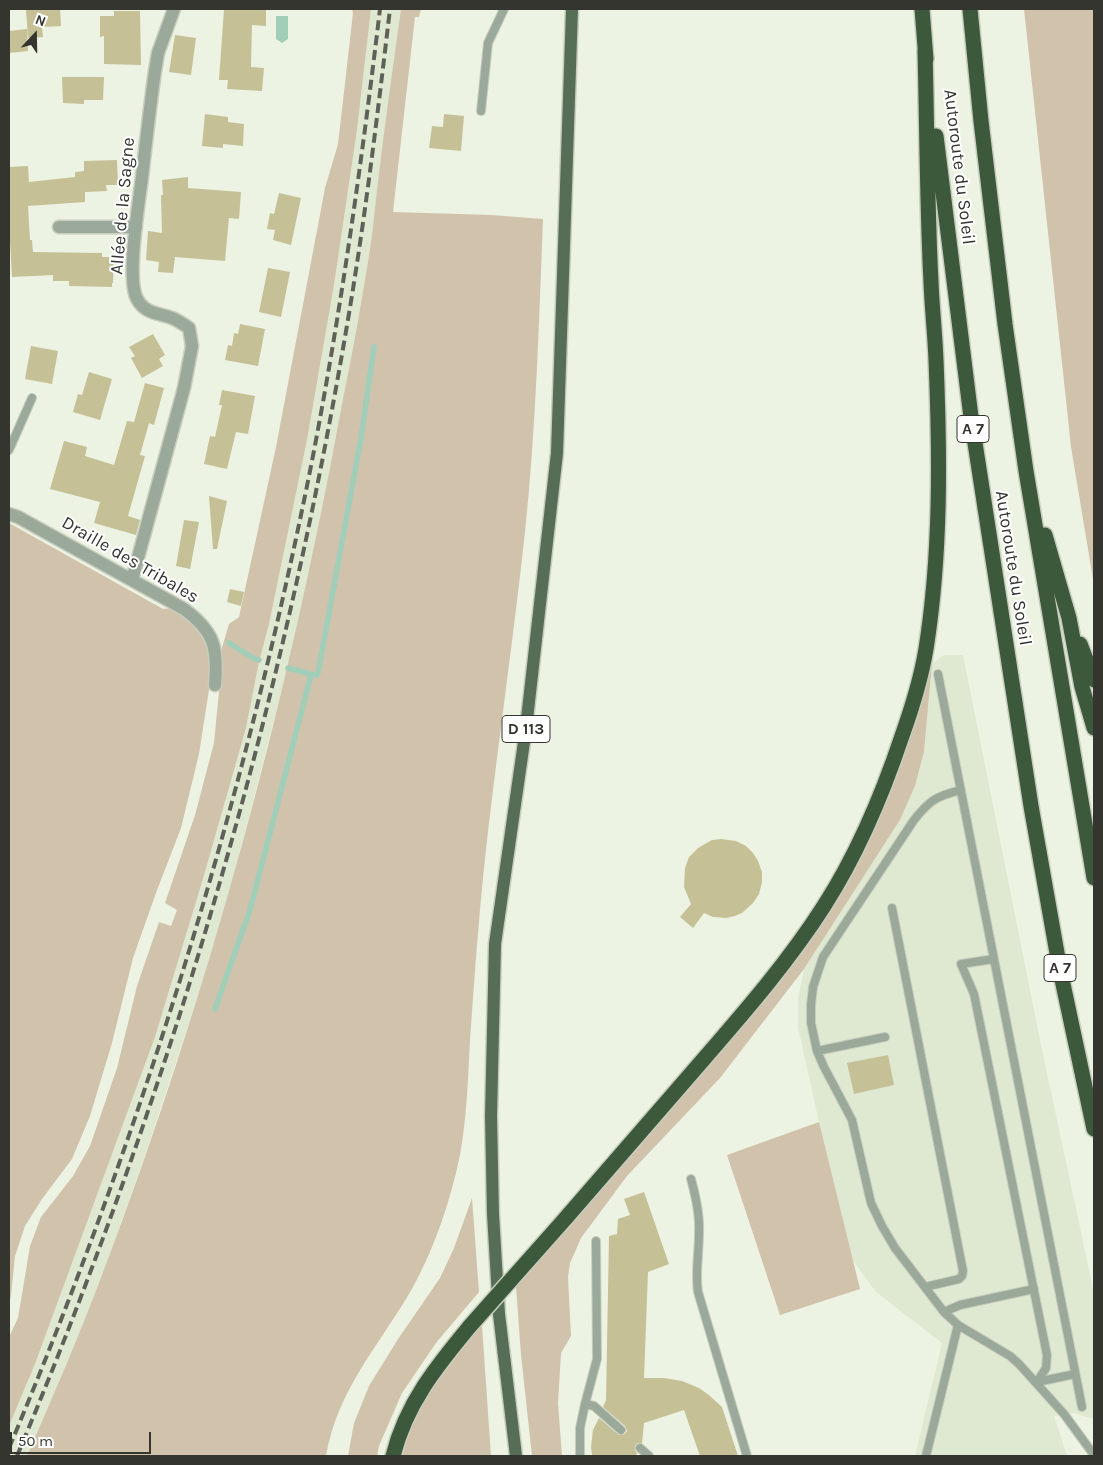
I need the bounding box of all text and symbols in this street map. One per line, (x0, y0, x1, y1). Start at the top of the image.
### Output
north arrow (10, 10, 60, 60)
text: N (33, 11, 48, 30)
street label: Autoroute du Soleil (939, 88, 979, 246)
street label: Allée de la Sagne (106, 136, 140, 276)
road number: A 7 (957, 416, 989, 442)
street label: Autoroute du Soleil (990, 489, 1036, 647)
street label: Draille des Tribales (58, 512, 202, 608)
road number: D 113 (502, 716, 550, 742)
road number: A 7 (1044, 954, 1076, 981)
scale bar (12, 1422, 154, 1454)
text: 50 m (18, 1432, 53, 1450)

